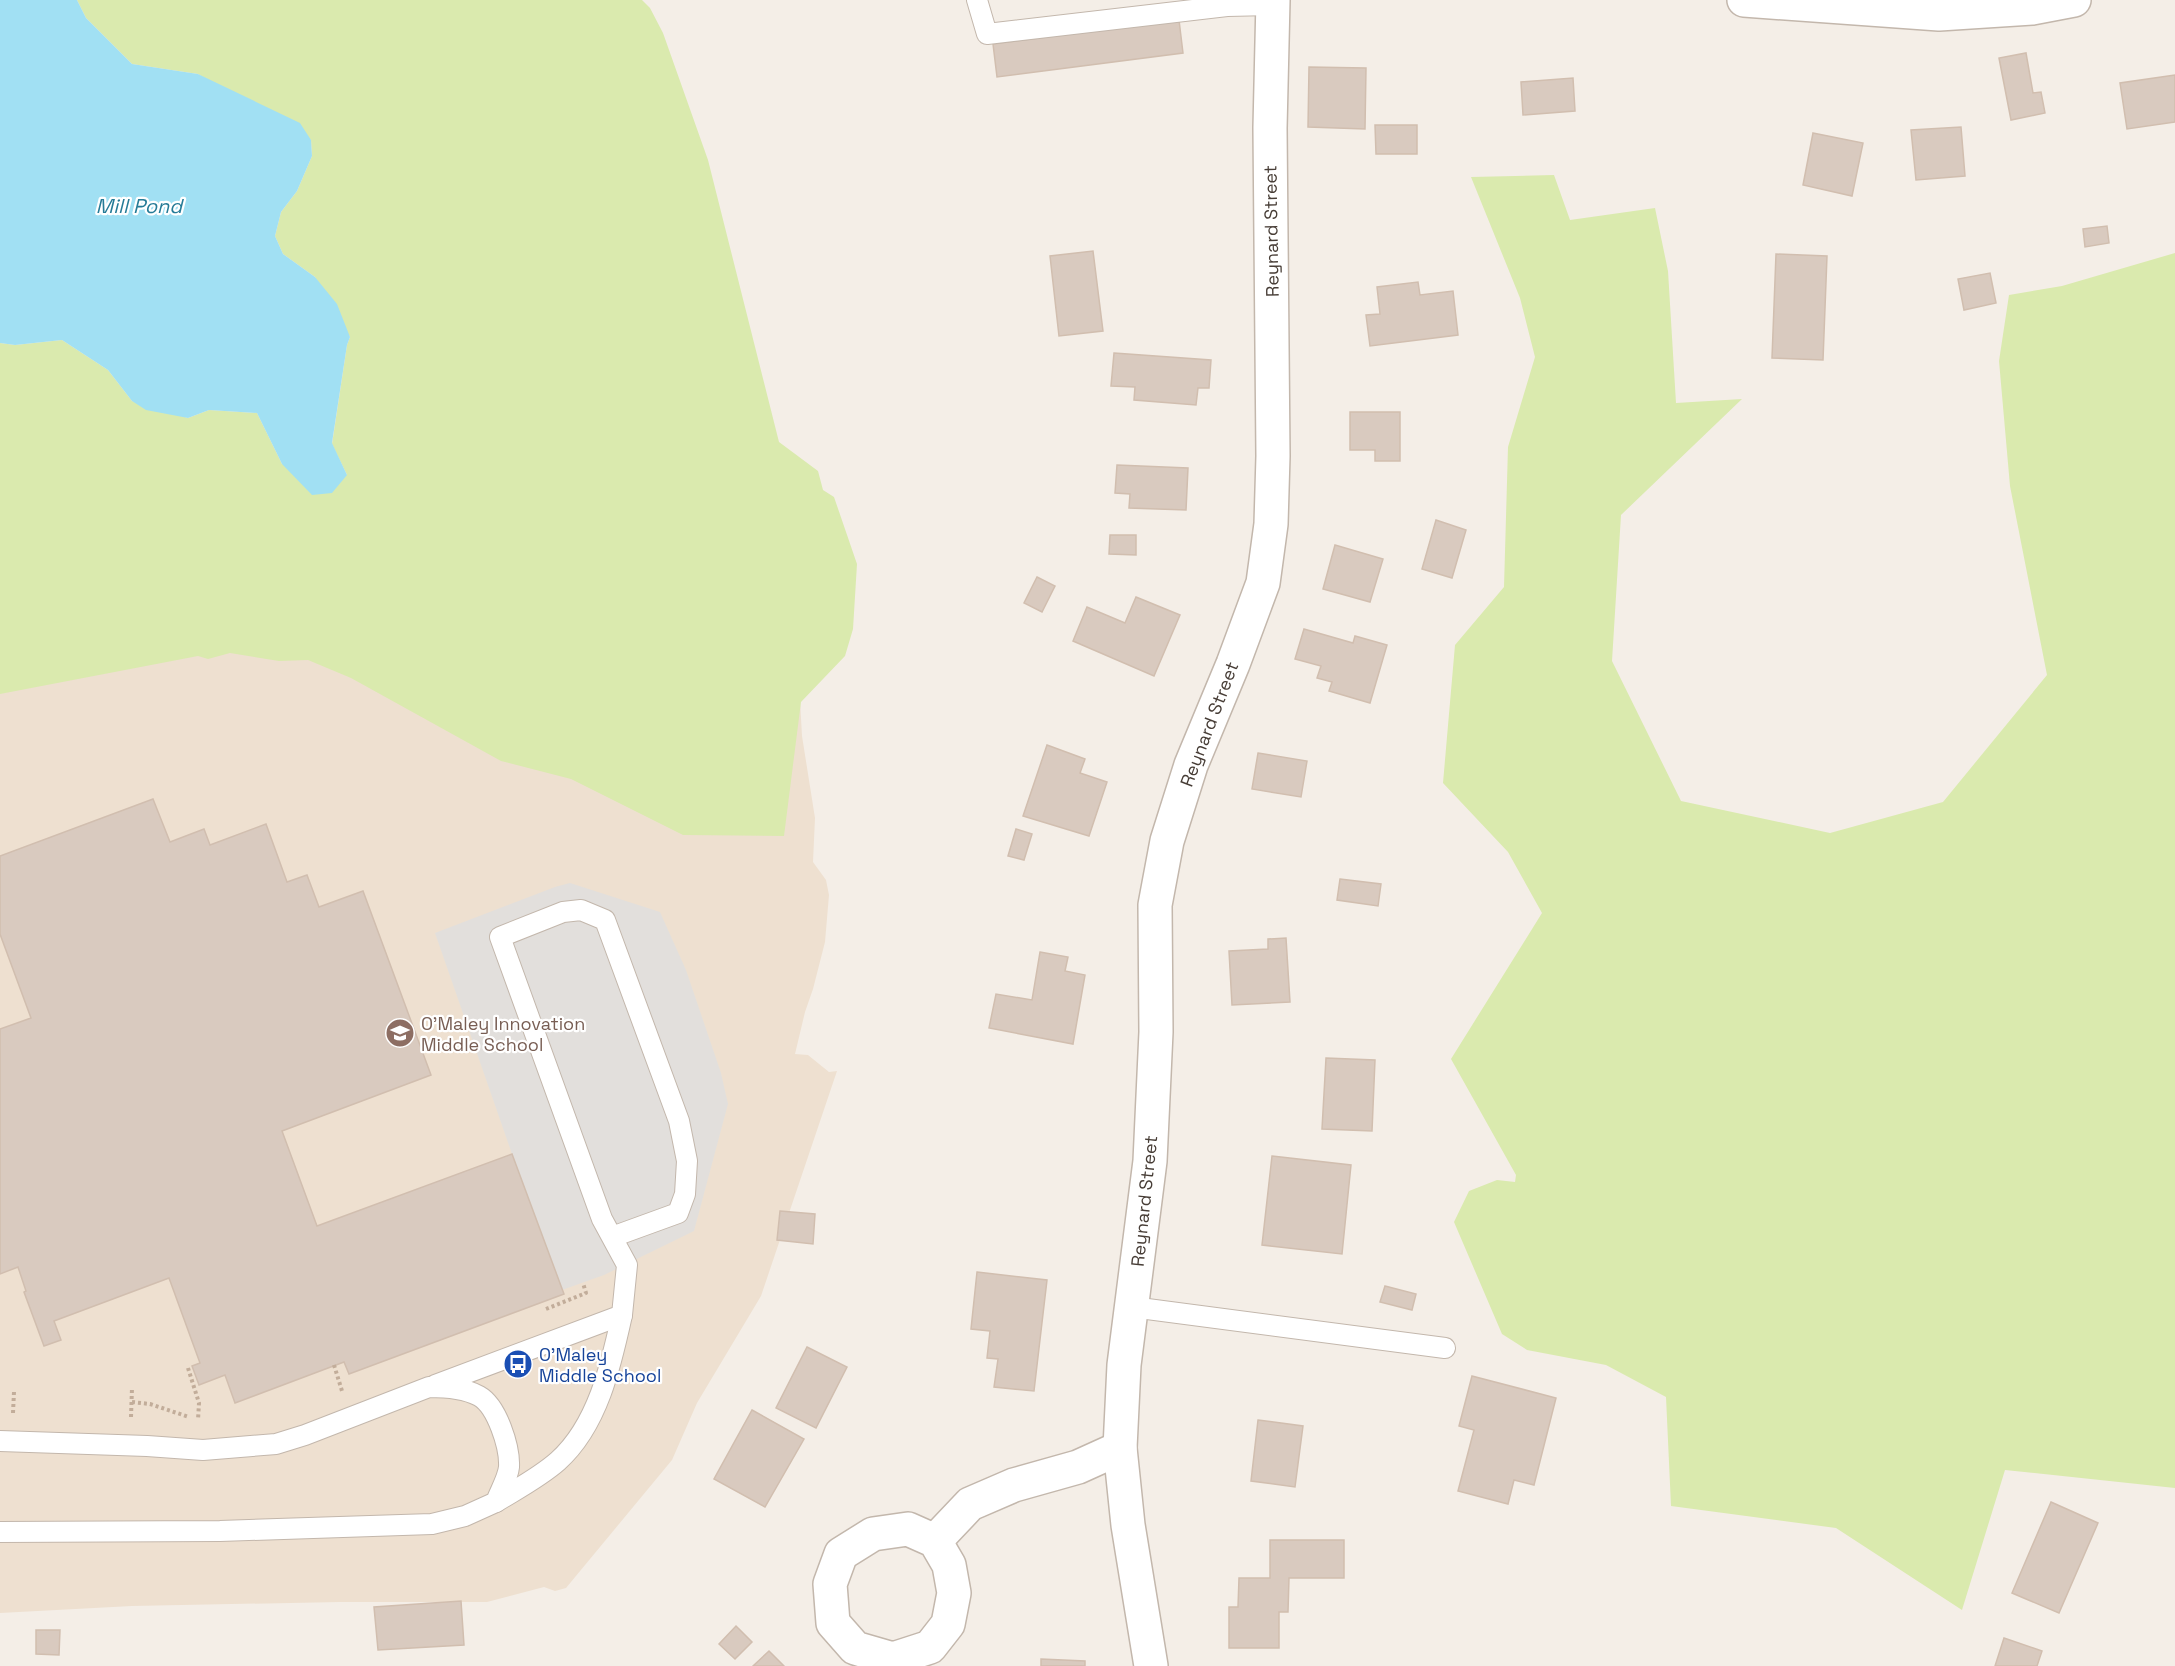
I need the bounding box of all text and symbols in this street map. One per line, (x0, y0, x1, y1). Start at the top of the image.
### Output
street label: Reynard Street (1258, 165, 1284, 297)
water label: Mill Pond (96, 193, 184, 219)
street label: Reynard Street (1175, 658, 1243, 790)
place label: O'Maley Innovation Middle School (421, 1012, 585, 1056)
school or university icon: O'Maley Innovation Middle School (384, 1017, 416, 1049)
street label: Reynard Street (1126, 1134, 1162, 1268)
place label: O'Maley Middle School (539, 1343, 661, 1387)
bus stop icon: O'Maley Middle School (502, 1348, 534, 1380)

